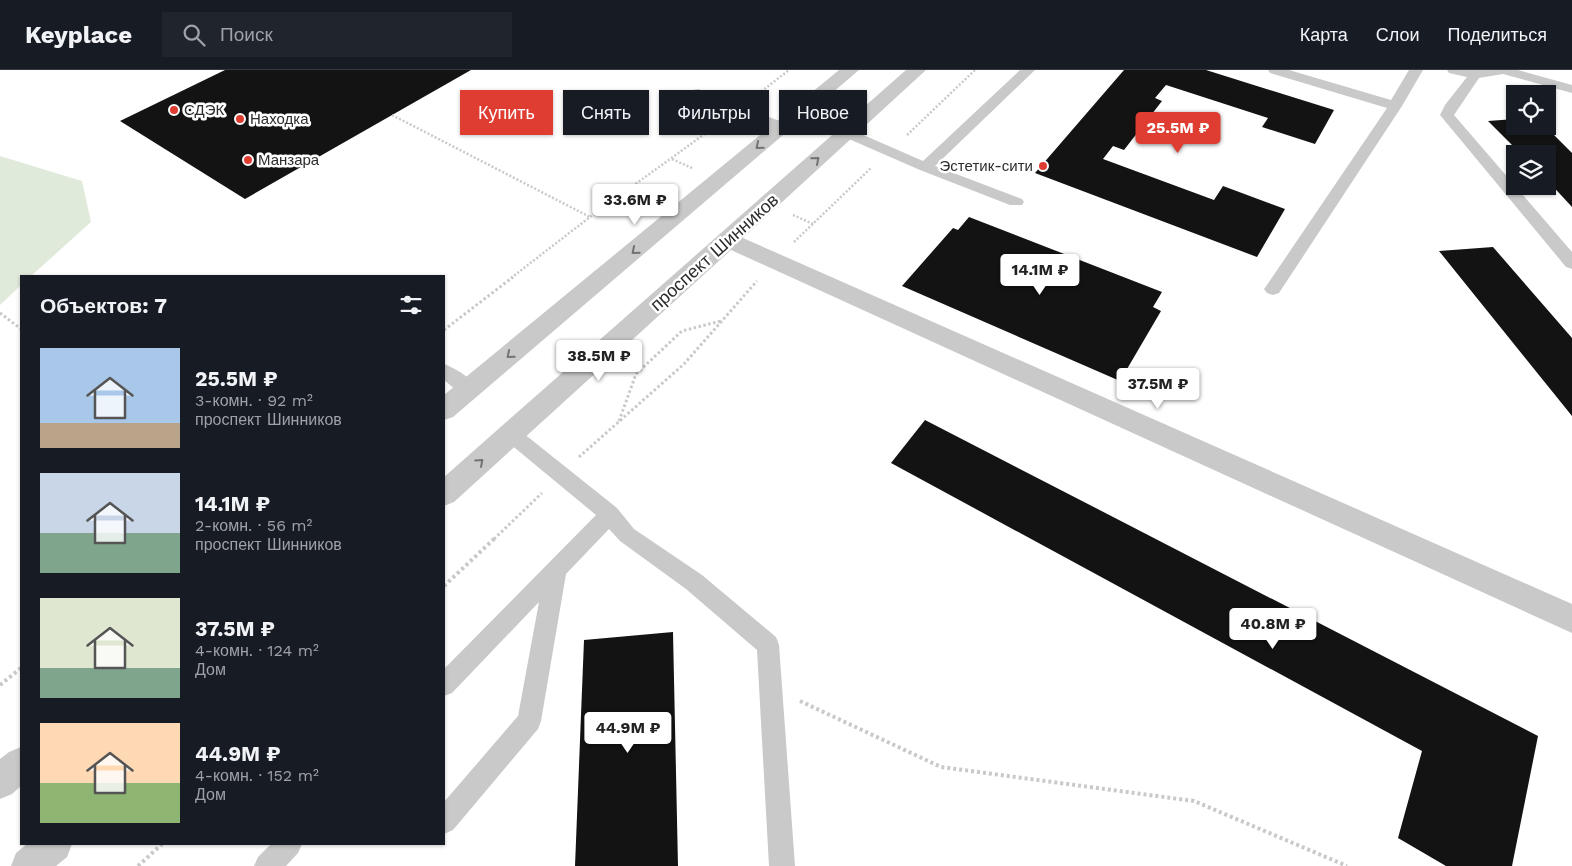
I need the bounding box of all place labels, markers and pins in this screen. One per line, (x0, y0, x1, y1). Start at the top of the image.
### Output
place label: СДЭК (184, 101, 224, 119)
marker: СДЭК (168, 104, 180, 116)
place label: Находка (250, 110, 309, 128)
pin: 25.5M ₽ (1132, 112, 1224, 154)
marker: Находка (234, 113, 246, 125)
place label: Манзара (258, 151, 320, 169)
marker: Манзара (242, 154, 254, 166)
place label: Эстетик-сити (940, 157, 1033, 175)
marker: Эстетик-сити (1037, 160, 1049, 172)
pin: 33.6M ₽ (589, 184, 681, 226)
pin: 14.1M ₽ (994, 254, 1086, 296)
pin: 38.5M ₽ (553, 340, 645, 382)
pin: 37.5M ₽ (1112, 368, 1204, 410)
pin: 40.8M ₽ (1227, 608, 1319, 650)
pin: 44.9M ₽ (582, 712, 674, 754)

